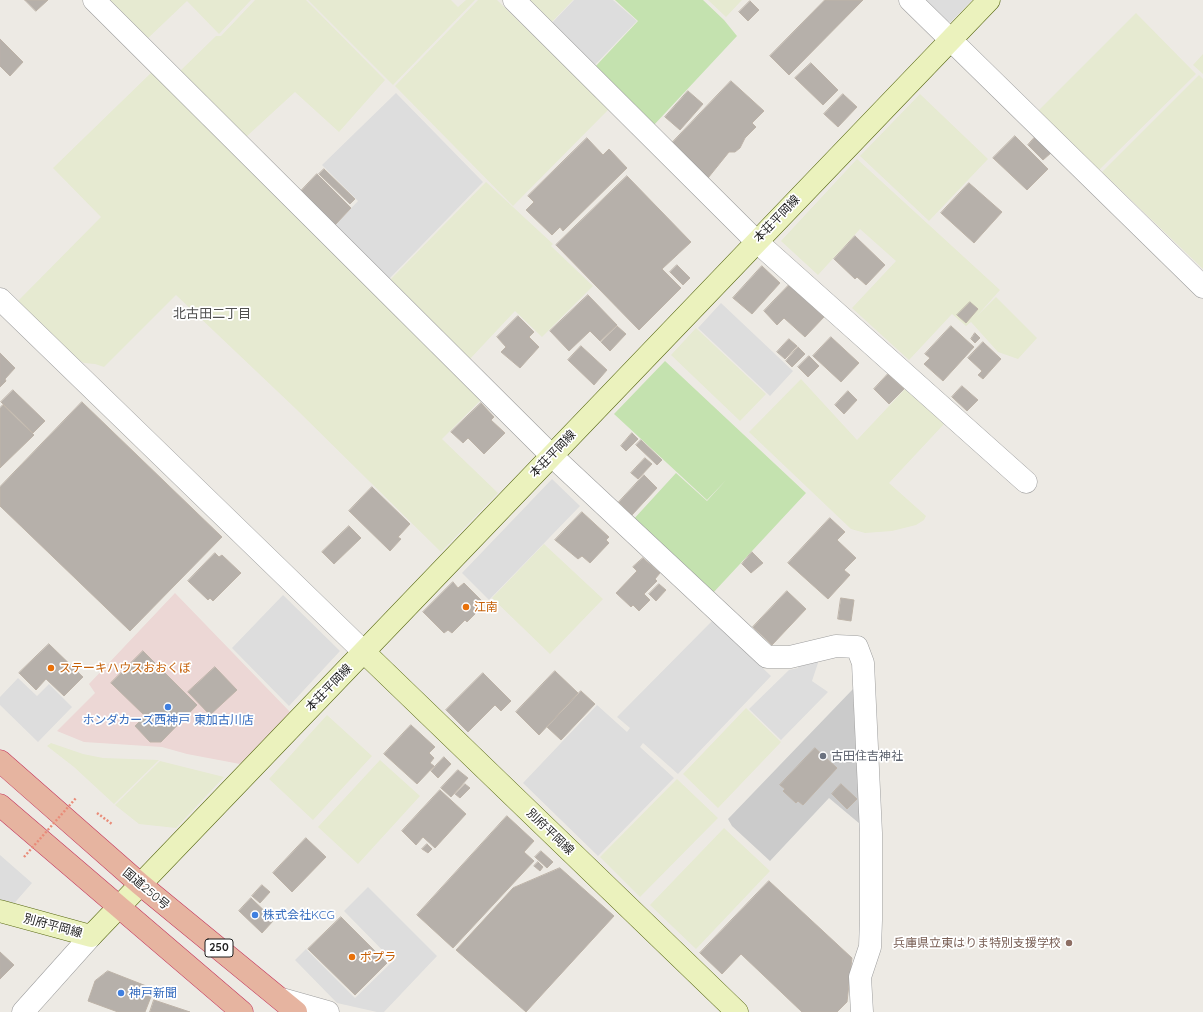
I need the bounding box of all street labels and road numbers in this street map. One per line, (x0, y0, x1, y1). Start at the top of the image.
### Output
street label: 本荘平岡線 (751, 192, 803, 246)
street label: 本荘平岡線 (527, 427, 579, 481)
street label: 本荘平岡線 (303, 661, 355, 715)
street label: 別府平岡線 (523, 806, 577, 858)
street label: 国道250号 (120, 865, 172, 913)
street label: 別府平岡線 (22, 911, 84, 941)
road number: 250 (205, 939, 233, 957)

